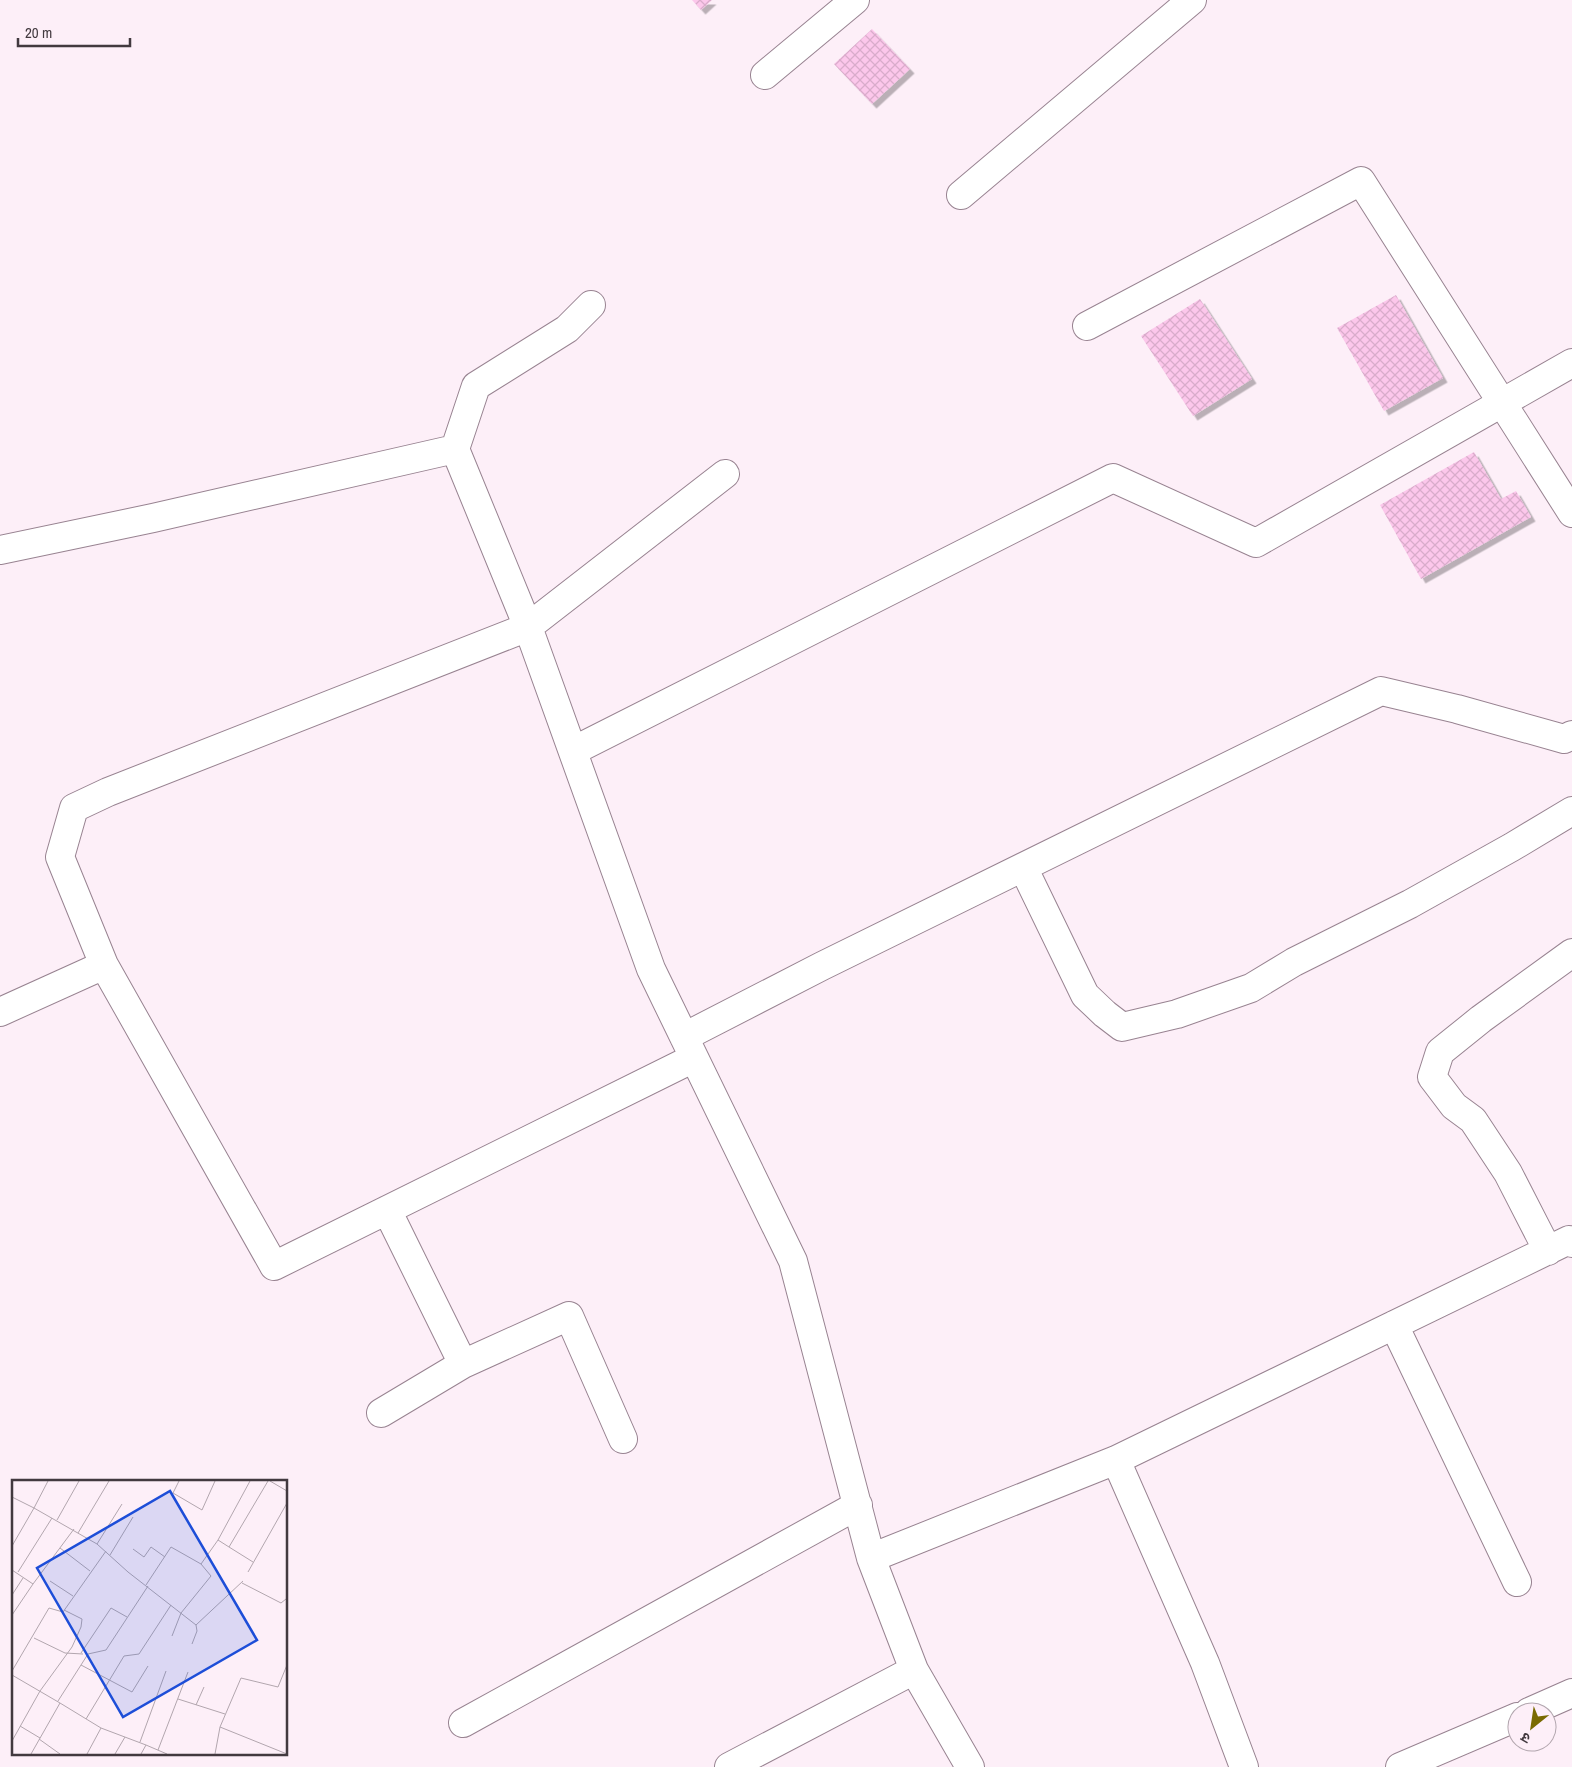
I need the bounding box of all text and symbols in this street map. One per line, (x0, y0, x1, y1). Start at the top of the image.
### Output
scale bar (18, 15, 130, 47)
text: 20 m (25, 22, 52, 43)
inset map (12, 1480, 288, 1754)
north arrow (1507, 1702, 1557, 1752)
text: उ (1517, 1728, 1534, 1748)

